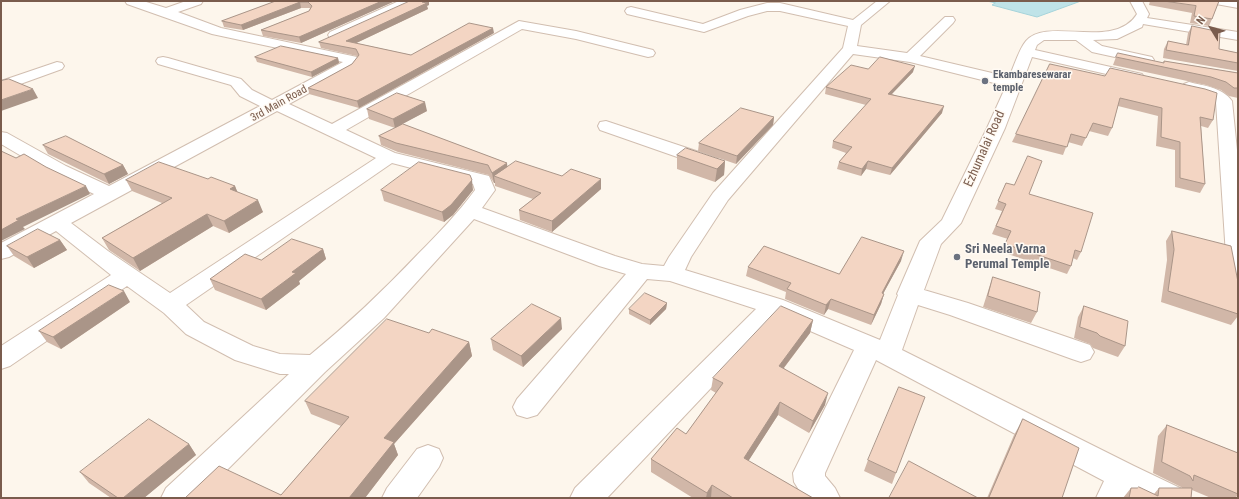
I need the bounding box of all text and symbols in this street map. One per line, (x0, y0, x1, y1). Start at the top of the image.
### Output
north arrow (1191, 8, 1231, 48)
text: N (1194, 14, 1208, 27)
place label: Ekambaresewarar temple (993, 68, 1071, 94)
marker: Ekambaresewarar temple (980, 76, 990, 86)
street label: 3rd Main Road (248, 83, 310, 125)
street label: Ezhumalai Road (961, 108, 1009, 190)
place label: Sri Neela Varna Perumal Temple (965, 242, 1050, 273)
marker: Sri Neela Varna Perumal Temple (952, 252, 962, 262)

